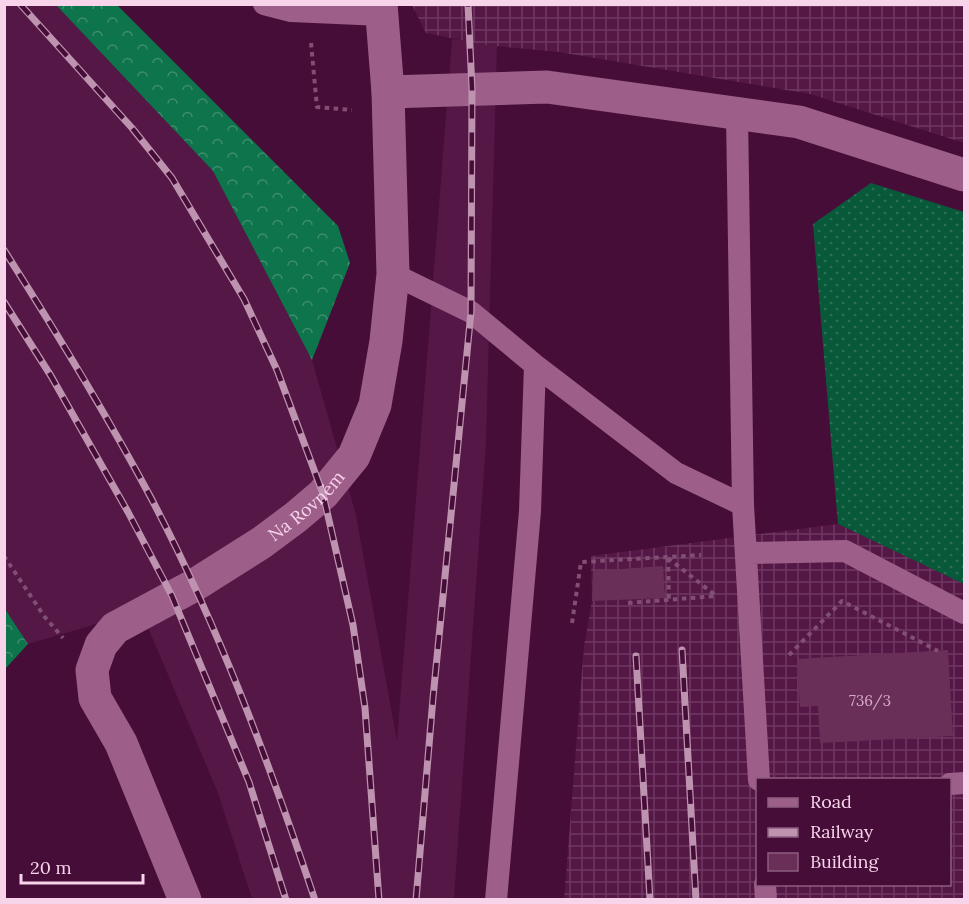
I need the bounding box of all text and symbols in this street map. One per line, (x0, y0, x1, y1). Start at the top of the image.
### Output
street label: Na Rovném (263, 466, 349, 546)
house number: 736/3 (849, 691, 891, 711)
legend (756, 778, 951, 886)
text: Road (810, 790, 852, 813)
text: Railway (810, 820, 874, 843)
scale bar (21, 847, 142, 885)
text: Building (810, 850, 880, 873)
text: 20 m (30, 856, 72, 879)

